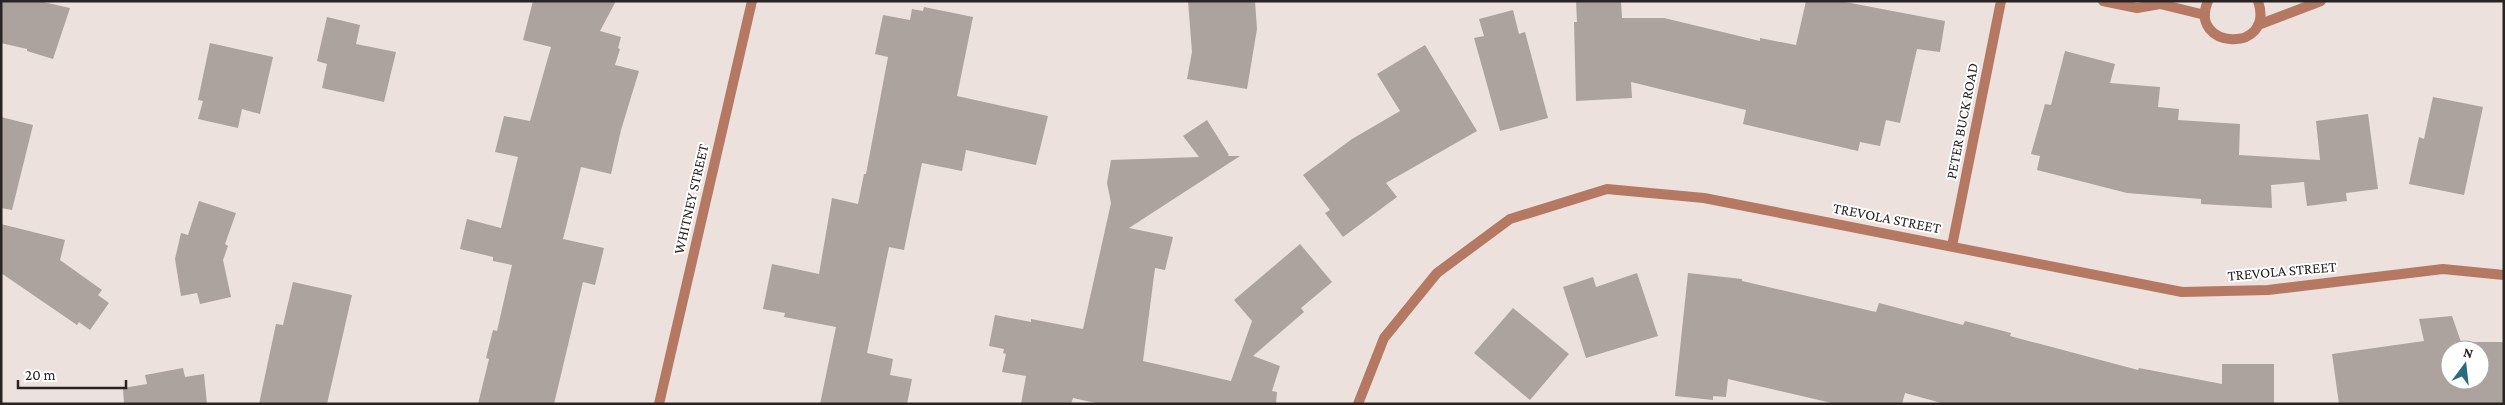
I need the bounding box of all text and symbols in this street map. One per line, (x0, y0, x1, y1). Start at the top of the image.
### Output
street label: PETER BUCK ROAD (1943, 62, 1981, 180)
street label: WHITNEY STREET (671, 142, 711, 256)
street label: TREVOLA STREET (1832, 200, 1942, 236)
street label: TREVOLA STREET (2227, 258, 2337, 284)
north arrow (2440, 340, 2490, 390)
text: N (2462, 343, 2475, 362)
scale bar (18, 358, 125, 390)
text: 20 m (25, 367, 56, 383)

